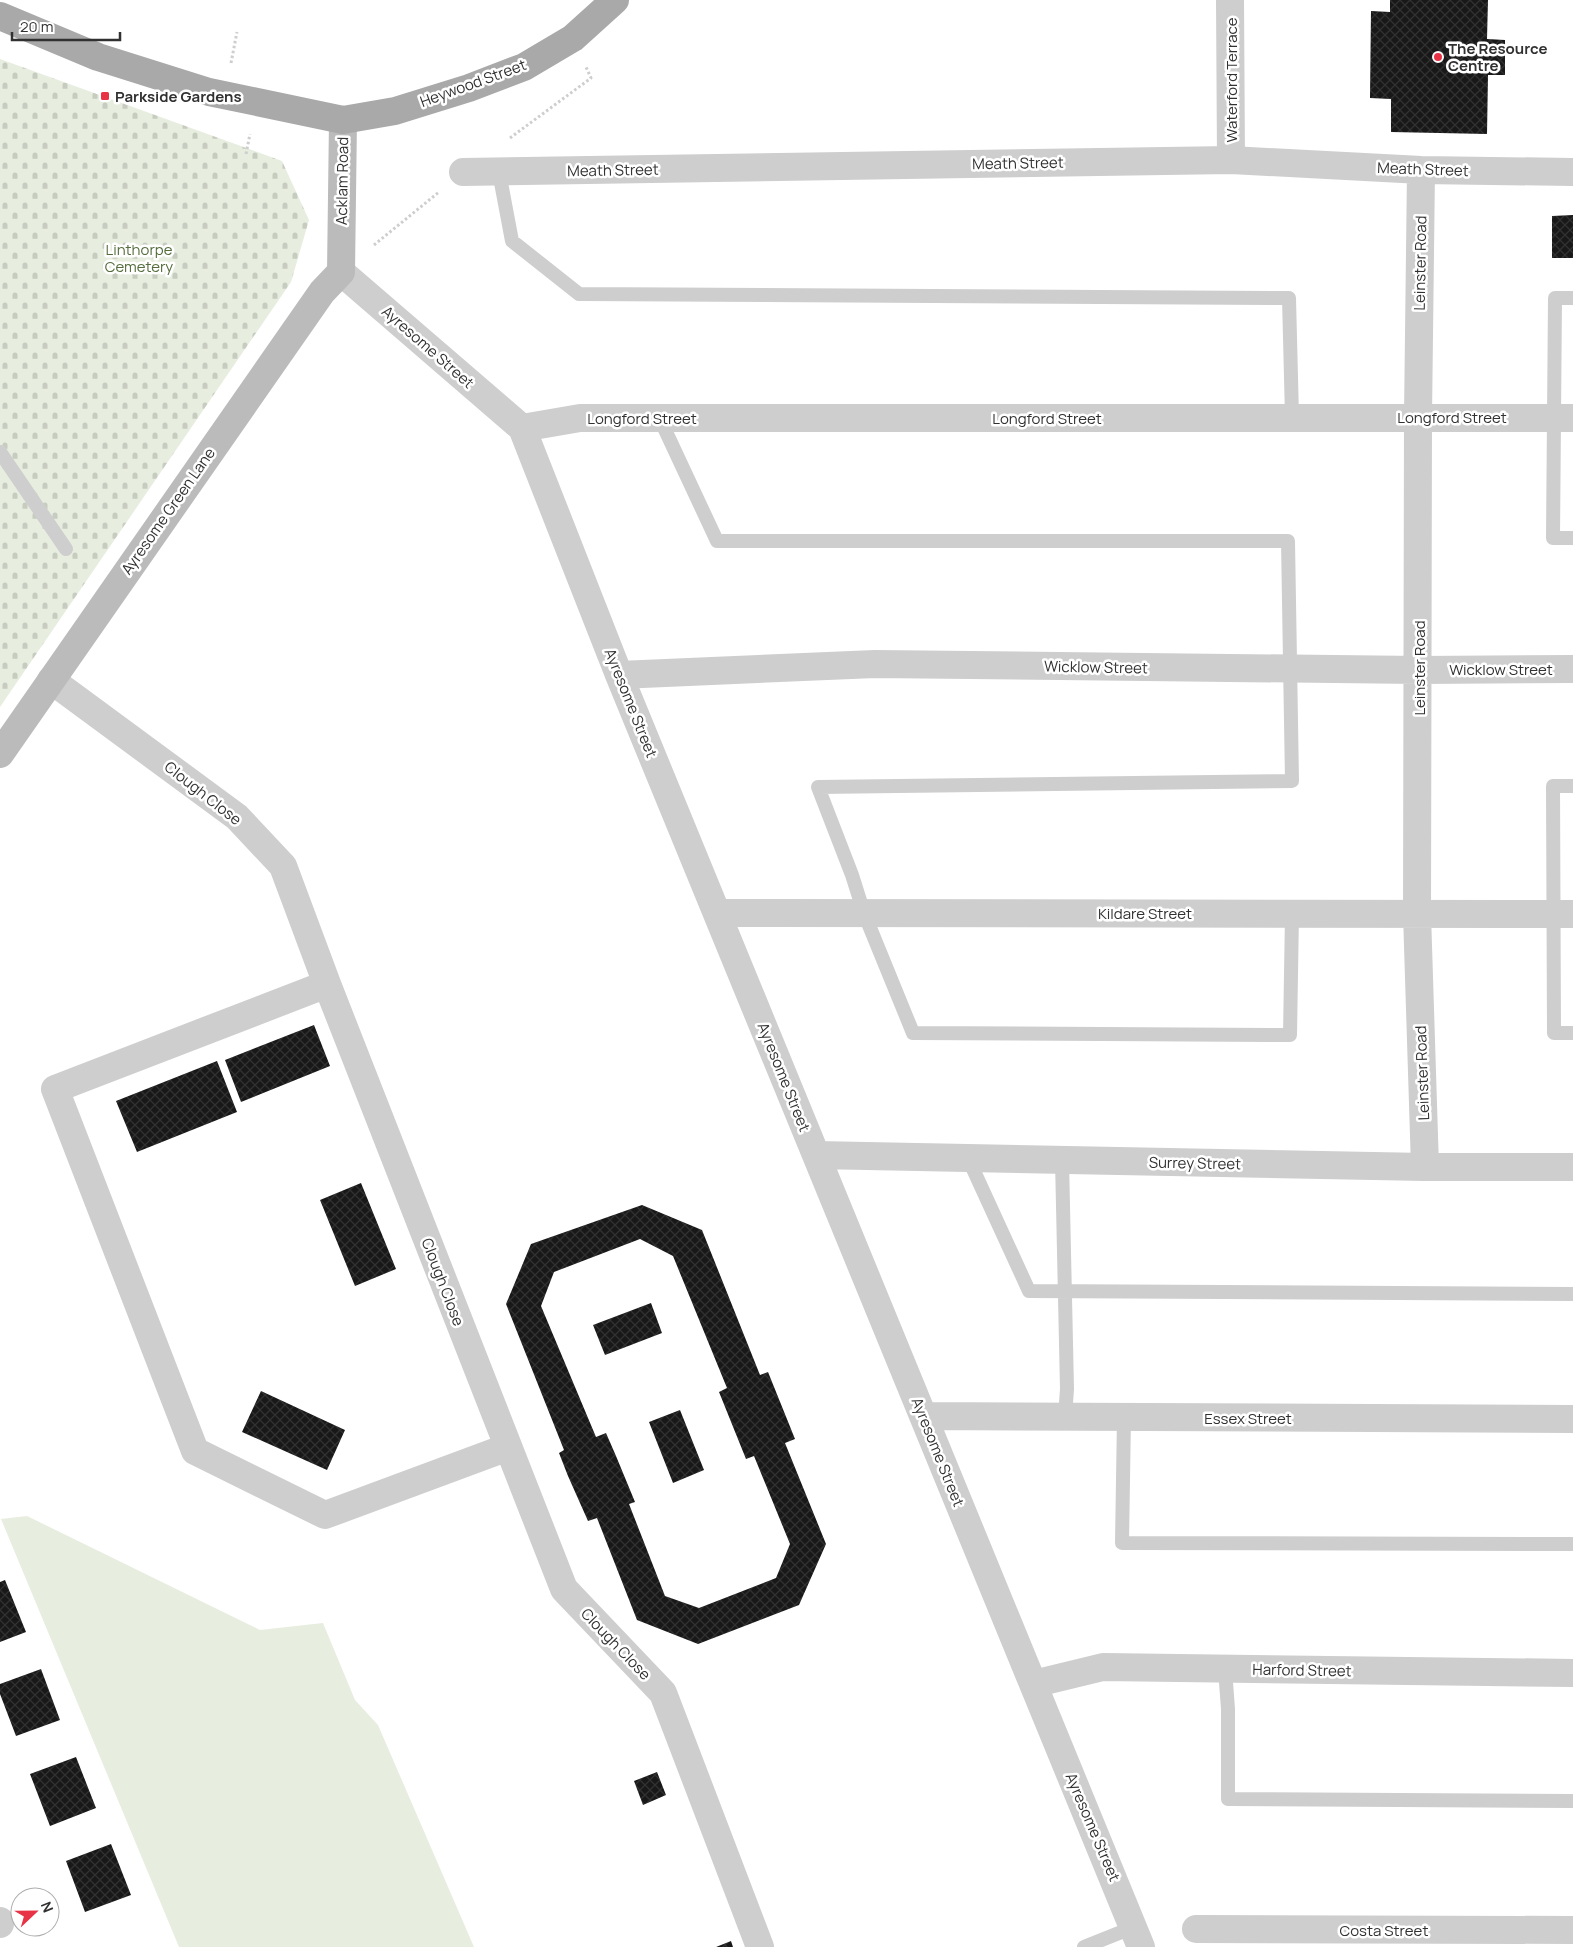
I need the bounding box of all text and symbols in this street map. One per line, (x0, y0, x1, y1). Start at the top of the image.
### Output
scale bar (12, 10, 120, 42)
text: 20 m (20, 16, 53, 37)
street label: Waterford Terrace (1221, 17, 1242, 142)
place label: The Resource Centre (1448, 38, 1548, 76)
marker: The Resource Centre (1432, 51, 1444, 63)
street label: Heywood Street (417, 54, 529, 112)
place label: Parkside Gardens (115, 86, 242, 107)
marker: Parkside Gardens (99, 90, 111, 102)
street label: Acklam Road (331, 137, 353, 225)
street label: Meath Street (972, 152, 1064, 174)
street label: Meath Street (1377, 157, 1469, 181)
street label: Meath Street (567, 159, 659, 181)
street label: Leinster Road (1409, 215, 1431, 311)
park label: Linthorpe Cemetery (105, 239, 173, 277)
street label: Ayresome Street (377, 301, 479, 393)
street label: Longford Street (1397, 407, 1507, 428)
street label: Longford Street (587, 408, 697, 429)
street label: Longford Street (992, 408, 1102, 429)
street label: Ayresome Green Lane (116, 443, 220, 579)
street label: Leinster Road (1409, 620, 1430, 716)
street label: Ayresome Street (600, 645, 662, 761)
street label: Wicklow Street (1044, 656, 1148, 678)
street label: Wicklow Street (1449, 659, 1553, 680)
street label: Clough Close (160, 756, 246, 830)
street label: Kildare Street (1098, 903, 1192, 924)
street label: Ayresome Street (753, 1019, 815, 1135)
street label: Leinster Road (1410, 1025, 1434, 1121)
street label: Surrey Street (1149, 1152, 1241, 1174)
street label: Clough Close (417, 1235, 469, 1329)
street label: Ayresome Street (907, 1394, 969, 1510)
street label: Essex Street (1204, 1408, 1292, 1429)
street label: Clough Close (576, 1603, 656, 1685)
street label: Harford Street (1252, 1659, 1352, 1681)
street label: Ayresome Street (1061, 1770, 1125, 1884)
north arrow (10, 1887, 60, 1937)
text: N (37, 1899, 58, 1915)
street label: Costa Street (1340, 1920, 1428, 1941)

